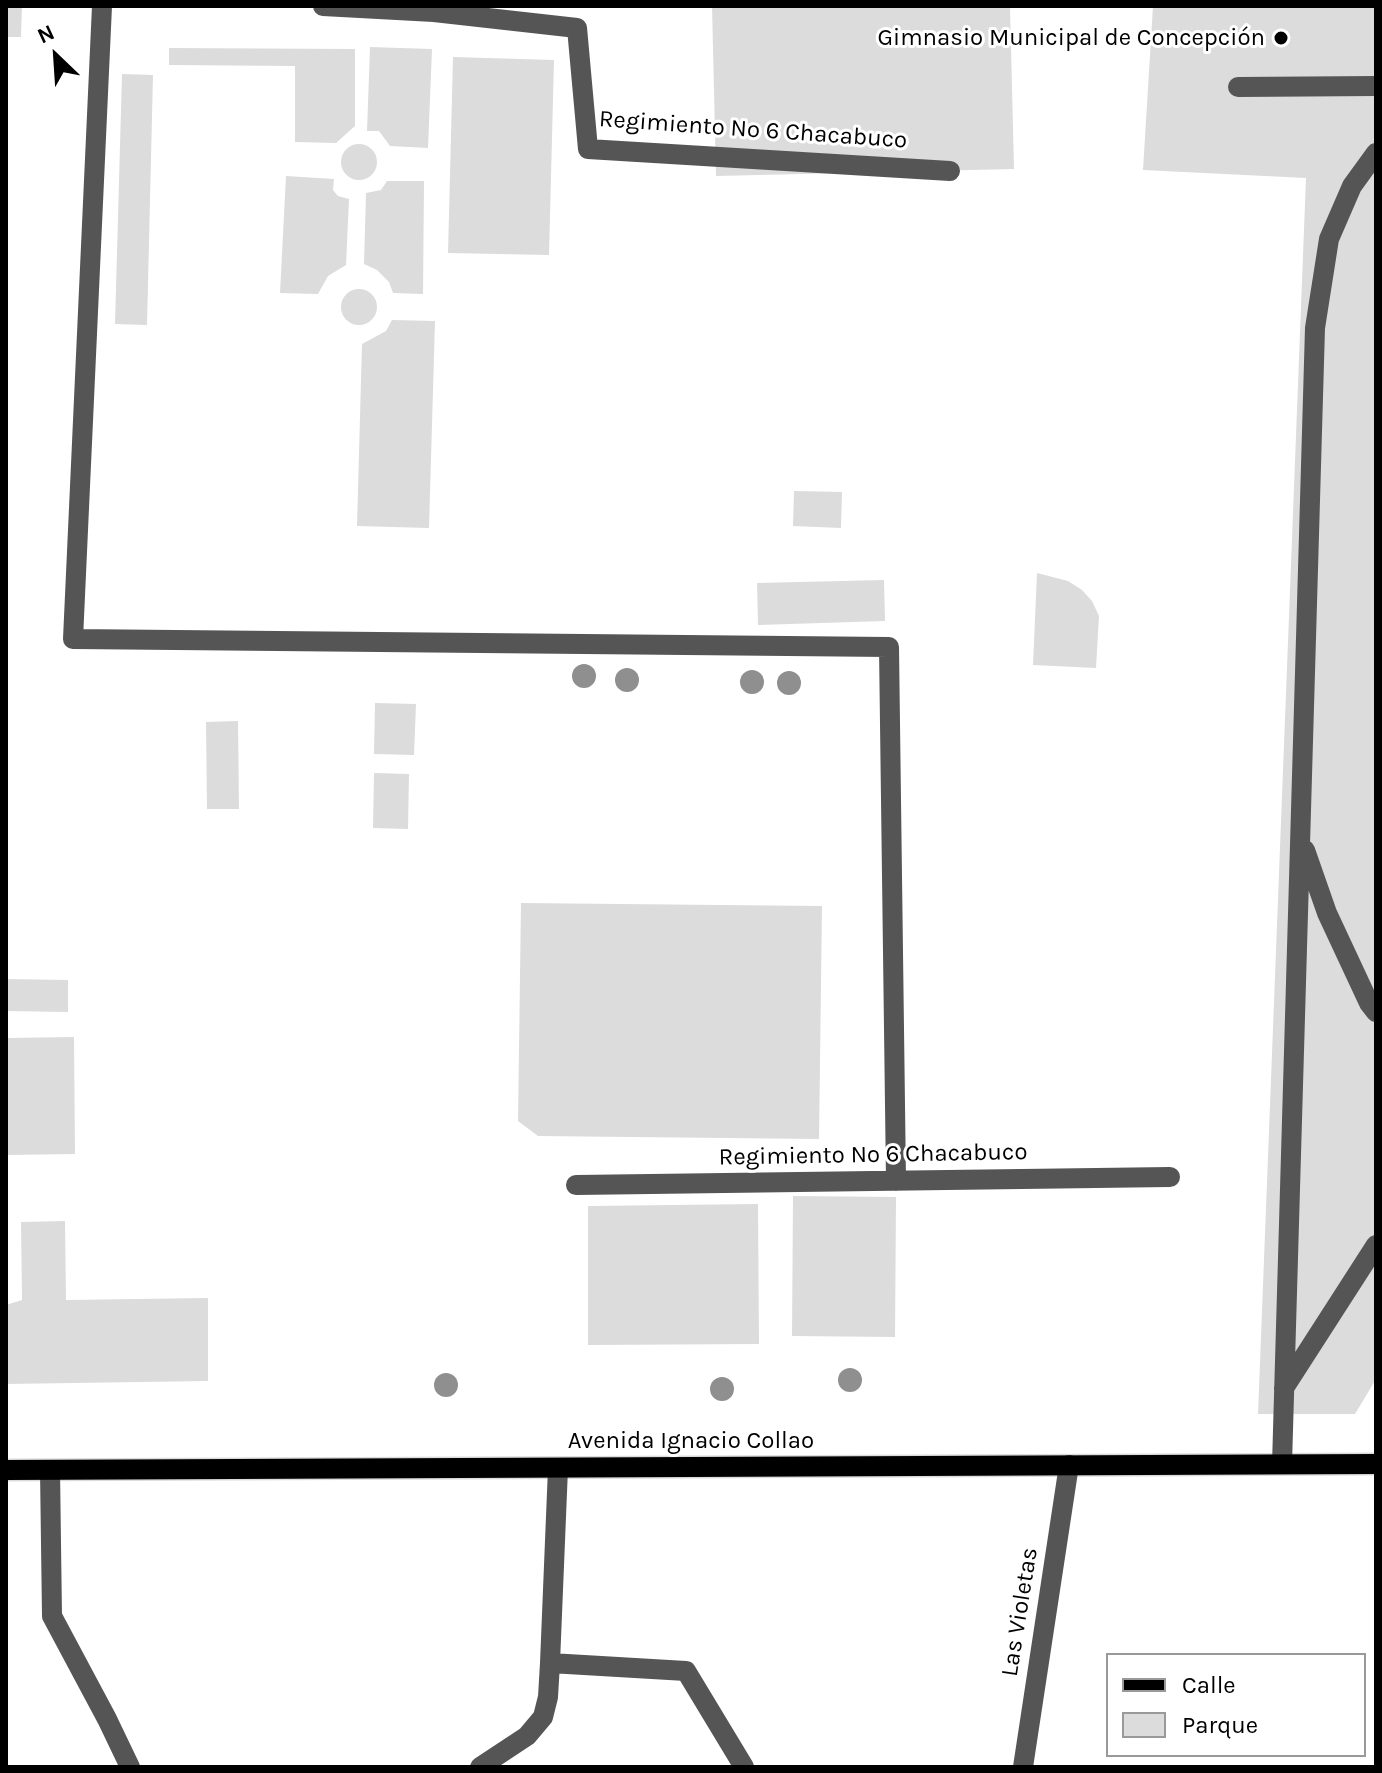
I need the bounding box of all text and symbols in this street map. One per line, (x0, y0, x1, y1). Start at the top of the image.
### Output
north arrow (16, 16, 96, 96)
text: N (33, 19, 59, 49)
place label: Gimnasio Municipal de Concepción (878, 24, 1265, 52)
marker: Gimnasio Municipal de Concepción (1272, 29, 1290, 47)
street label: Regimiento Nº 6 Chacabuco (598, 105, 908, 155)
street label: Regimiento Nº 6 Chacabuco (718, 1138, 1028, 1172)
street label: Avenida Ignacio Collao (568, 1427, 814, 1455)
street label: Las Violetas (996, 1545, 1044, 1679)
legend (1106, 1653, 1366, 1757)
text: Calle (1182, 1671, 1236, 1699)
text: Parque (1182, 1711, 1258, 1739)

